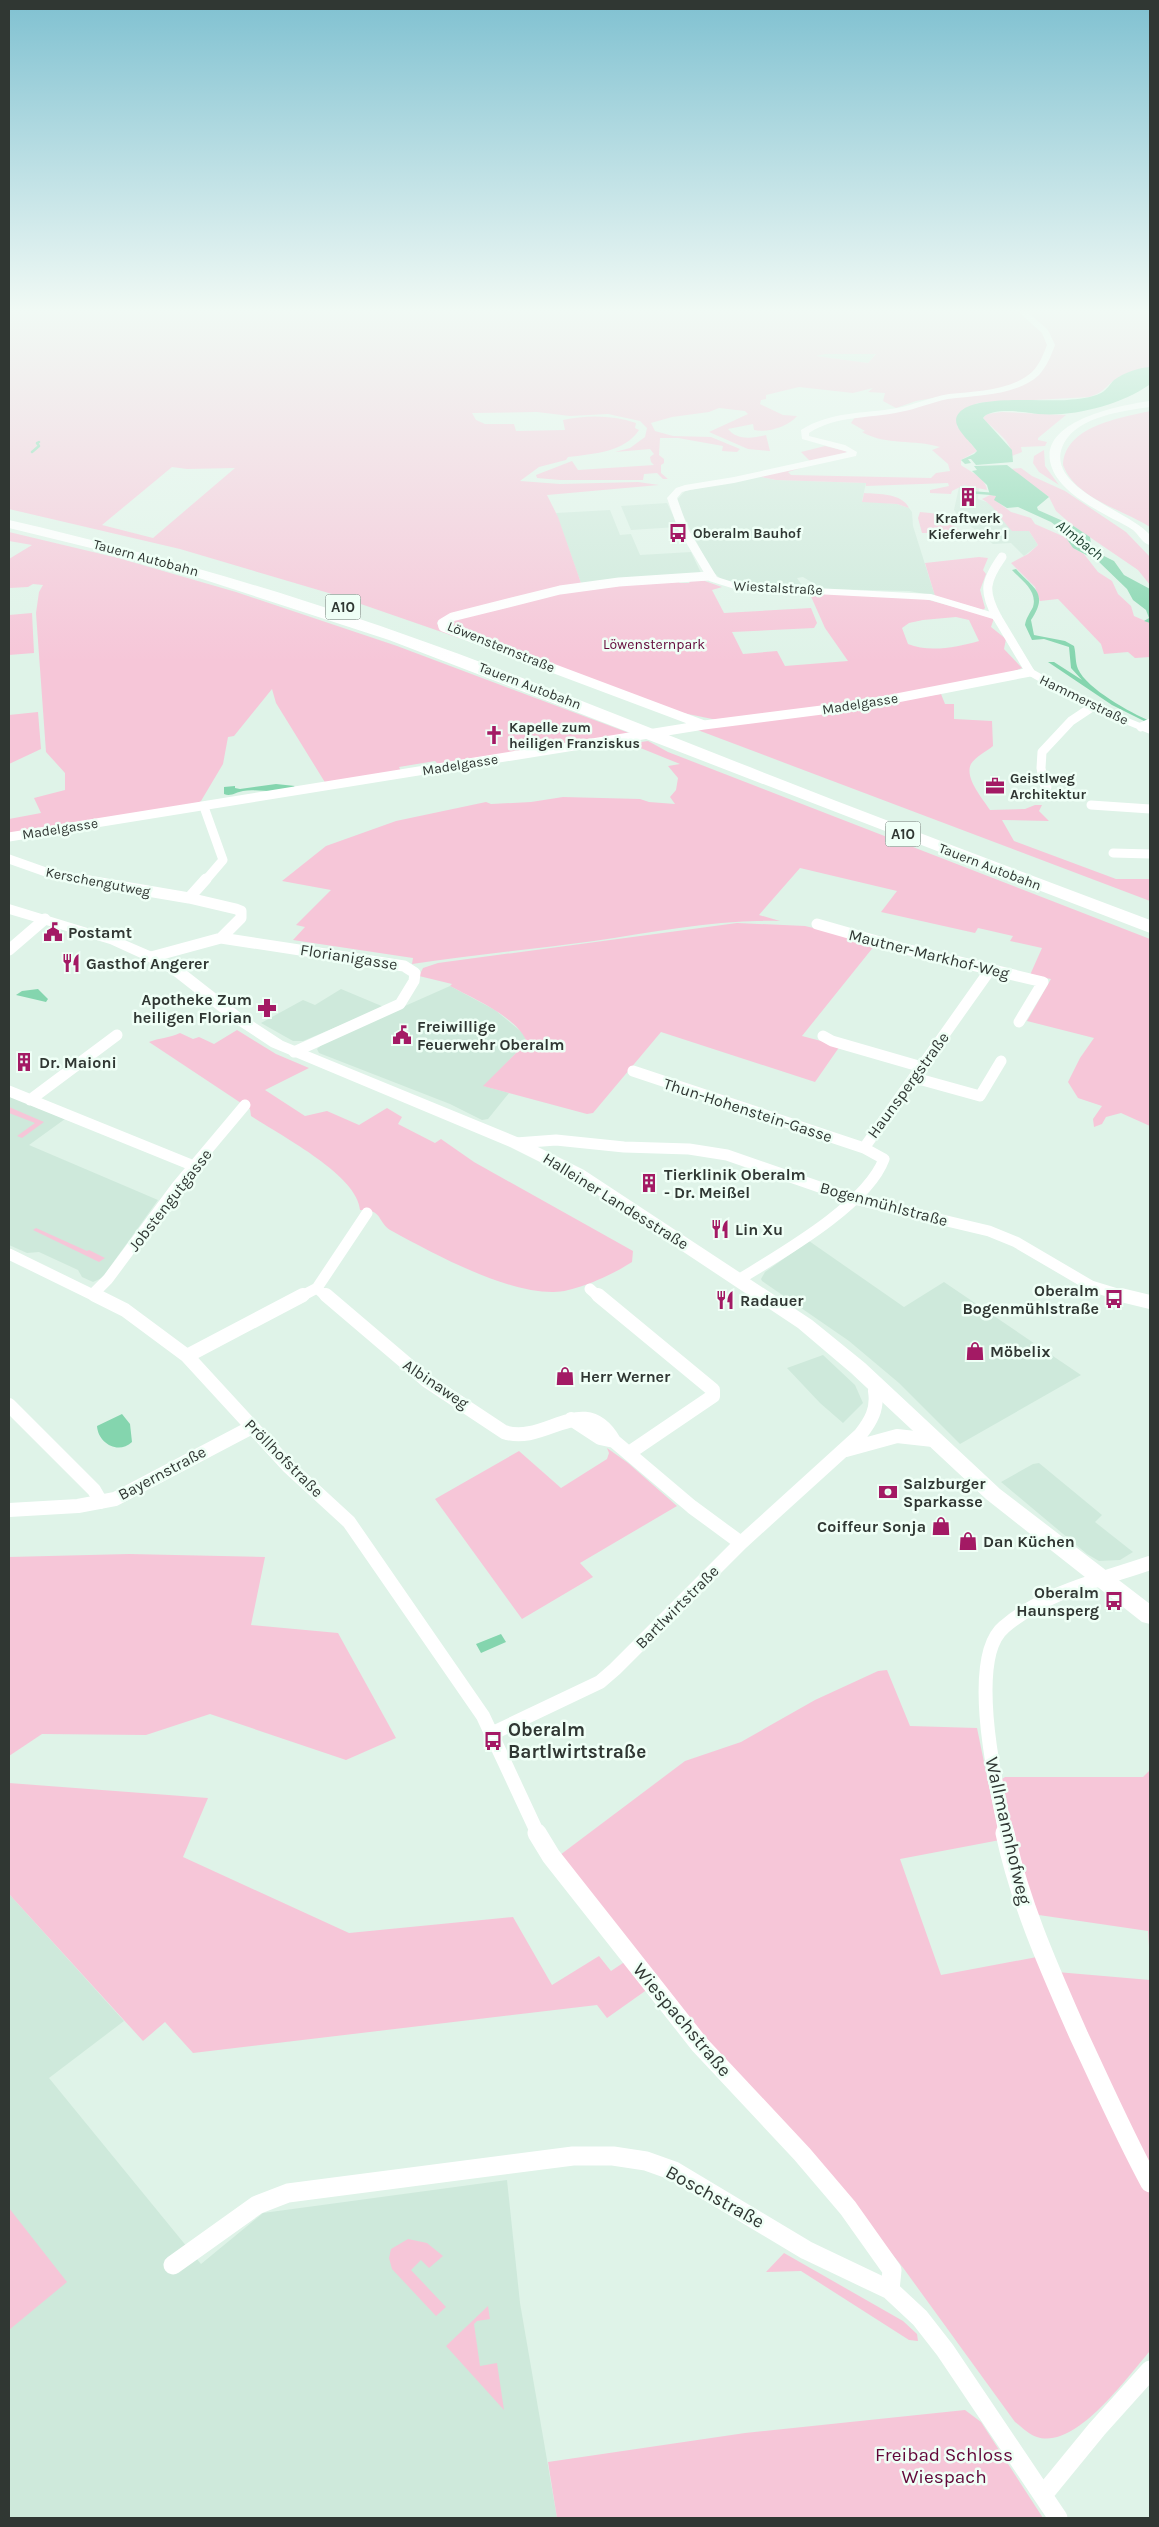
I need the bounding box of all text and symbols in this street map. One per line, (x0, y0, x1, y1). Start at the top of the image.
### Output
building icon: Kraftwerk Kieferwehr I (957, 486, 979, 508)
place label: Kraftwerk Kieferwehr I (928, 510, 1008, 543)
water label: Almbach (1053, 516, 1107, 564)
bus stop icon: Oberalm Bauhof (667, 522, 689, 544)
place label: Oberalm Bauhof (693, 525, 802, 542)
street label: Tauern Autobahn (91, 536, 201, 580)
street label: Wiestalstraße (733, 577, 823, 599)
road number: A10 (326, 594, 360, 620)
street label: Löwensternstraße (445, 618, 557, 676)
park label: Löwensternpark (603, 636, 705, 653)
street label: Tauern Autobahn (476, 659, 584, 713)
street label: Hammerstraße (1037, 671, 1131, 729)
street label: Madelgasse (821, 690, 899, 718)
place label: Kapelle zum heiligen Franziskus (509, 719, 640, 752)
church icon: Kapelle zum heiligen Franziskus (483, 724, 505, 746)
street label: Madelgasse (421, 751, 499, 779)
place label: Geistlweg Architektur (1010, 770, 1087, 803)
office icon: Geistlweg Architektur (984, 775, 1006, 797)
street label: Madelgasse (21, 815, 99, 843)
road number: A10 (886, 822, 920, 846)
street label: Tauern Autobahn (936, 840, 1044, 894)
street label: Kerschengutweg (44, 864, 152, 901)
public building icon: Postamt (42, 921, 64, 943)
place label: Postamt (68, 923, 132, 942)
street label: Mautner-Markhof-Weg (847, 925, 1011, 983)
street label: Florianigasse (299, 940, 399, 974)
restaurant icon: Gasthof Angerer (60, 952, 82, 974)
place label: Gasthof Angerer (86, 954, 209, 973)
place label: Apotheke Zum heiligen Florian (133, 990, 252, 1027)
pharmacy icon: Apotheke Zum heiligen Florian (256, 997, 278, 1019)
place label: Freiwillige Feuerwehr Oberalm (417, 1017, 564, 1054)
public building icon: Freiwillige Feuerwehr Oberalm (391, 1024, 413, 1046)
street label: Haunspergstraße (863, 1028, 953, 1142)
building icon: Dr. Maioni (13, 1051, 35, 1073)
place label: Dr. Maioni (39, 1053, 117, 1072)
street label: Thun-Hohenstein-Gasse (661, 1074, 835, 1146)
street label: Jobstengutgasse (124, 1145, 216, 1255)
street label: Halleiner Landesstraße (540, 1148, 692, 1254)
place label: Tierklinik Oberalm - Dr. Meißel (664, 1165, 806, 1202)
building icon: Tierklinik Oberalm - Dr. Meißel (638, 1172, 660, 1194)
street label: Bogenmühlstraße (818, 1178, 950, 1230)
restaurant icon: Lin Xu (709, 1218, 731, 1240)
place label: Lin Xu (735, 1220, 783, 1239)
place label: Oberalm Bogenmühlstraße (963, 1281, 1099, 1318)
bus stop icon: Oberalm Bogenmühlstraße (1103, 1288, 1125, 1310)
restaurant icon: Radauer (714, 1289, 736, 1311)
place label: Radauer (740, 1291, 804, 1310)
shop icon: Möbelix (964, 1340, 986, 1362)
place label: Möbelix (990, 1342, 1050, 1361)
street label: Albinaweg (400, 1355, 472, 1413)
shop icon: Herr Werner (554, 1365, 576, 1387)
place label: Herr Werner (580, 1367, 671, 1386)
street label: Pröllhofstraße (241, 1415, 327, 1501)
street label: Bayernstraße (115, 1442, 209, 1504)
place label: Salzburger Sparkasse (903, 1474, 986, 1511)
bank icon: Salzburger Sparkasse (877, 1481, 899, 1503)
shop icon: Coiffeur Sonja (930, 1515, 952, 1537)
place label: Coiffeur Sonja (817, 1517, 926, 1536)
shop icon: Dan Küchen (957, 1530, 979, 1552)
place label: Dan Küchen (983, 1532, 1075, 1551)
street label: Bartlwirtstraße (631, 1561, 723, 1653)
place label: Oberalm Haunsperg (1016, 1583, 1099, 1620)
bus stop icon: Oberalm Haunsperg (1103, 1590, 1125, 1612)
place label: Oberalm Bartlwirtstraße (508, 1719, 646, 1763)
bus stop icon: Oberalm Bartlwirtstraße (482, 1730, 504, 1752)
street label: Wallmannhofweg (980, 1755, 1036, 1907)
street label: Wiespachstraße (628, 1959, 736, 2081)
street label: Boschstraße (662, 2161, 768, 2233)
park label: Freibad Schloss Wiespach (875, 2444, 1013, 2488)

